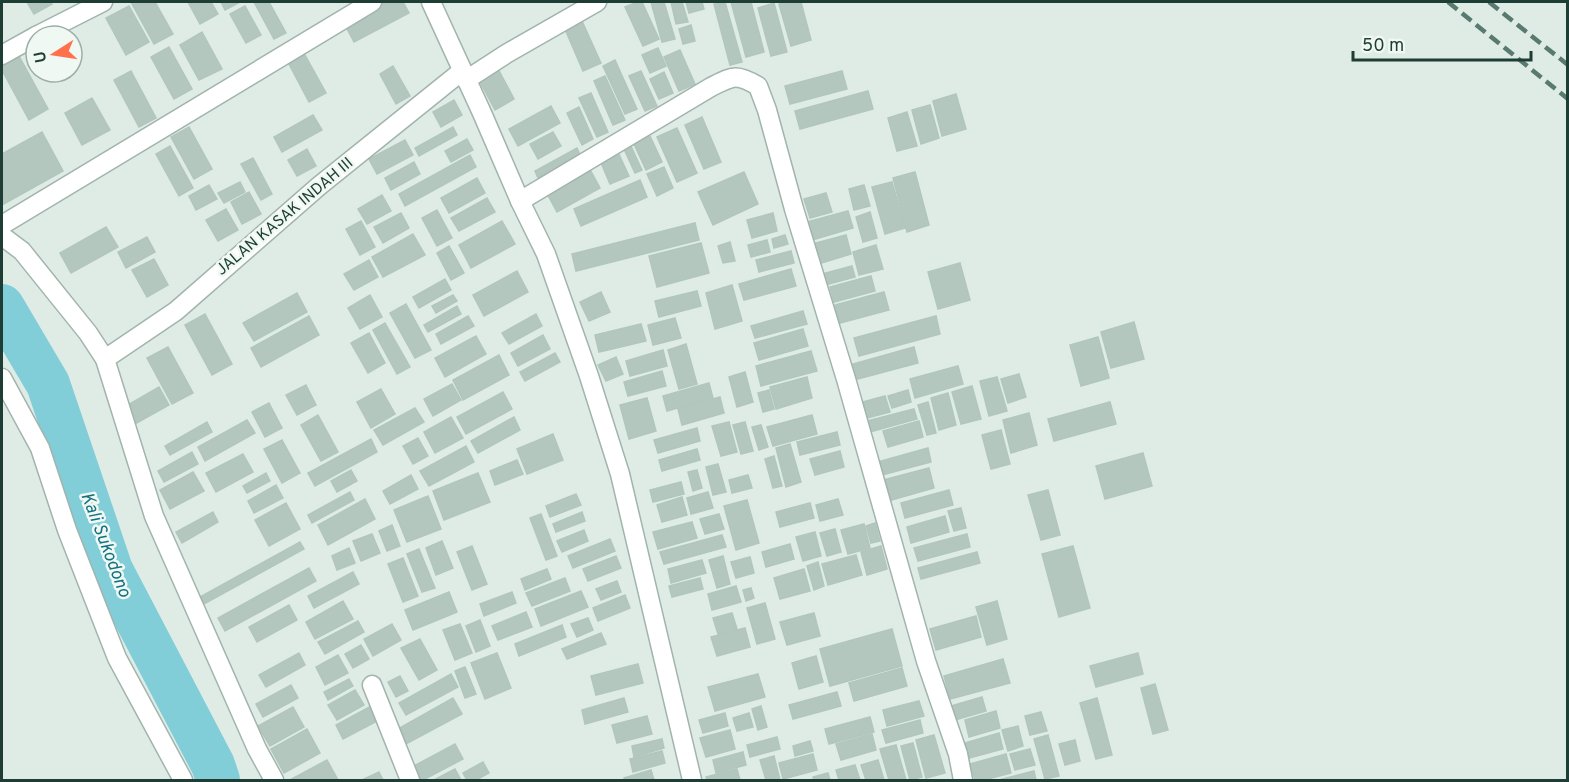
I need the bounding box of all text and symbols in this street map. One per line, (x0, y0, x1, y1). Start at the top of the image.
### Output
north arrow (24, 24, 84, 84)
scale bar (1353, 24, 1532, 62)
text: 50 m (1362, 35, 1404, 58)
text: U (30, 49, 52, 64)
street label: JALAN KASAK INDAH III (212, 154, 358, 280)
water label: Kali Sukodono (74, 489, 136, 601)

